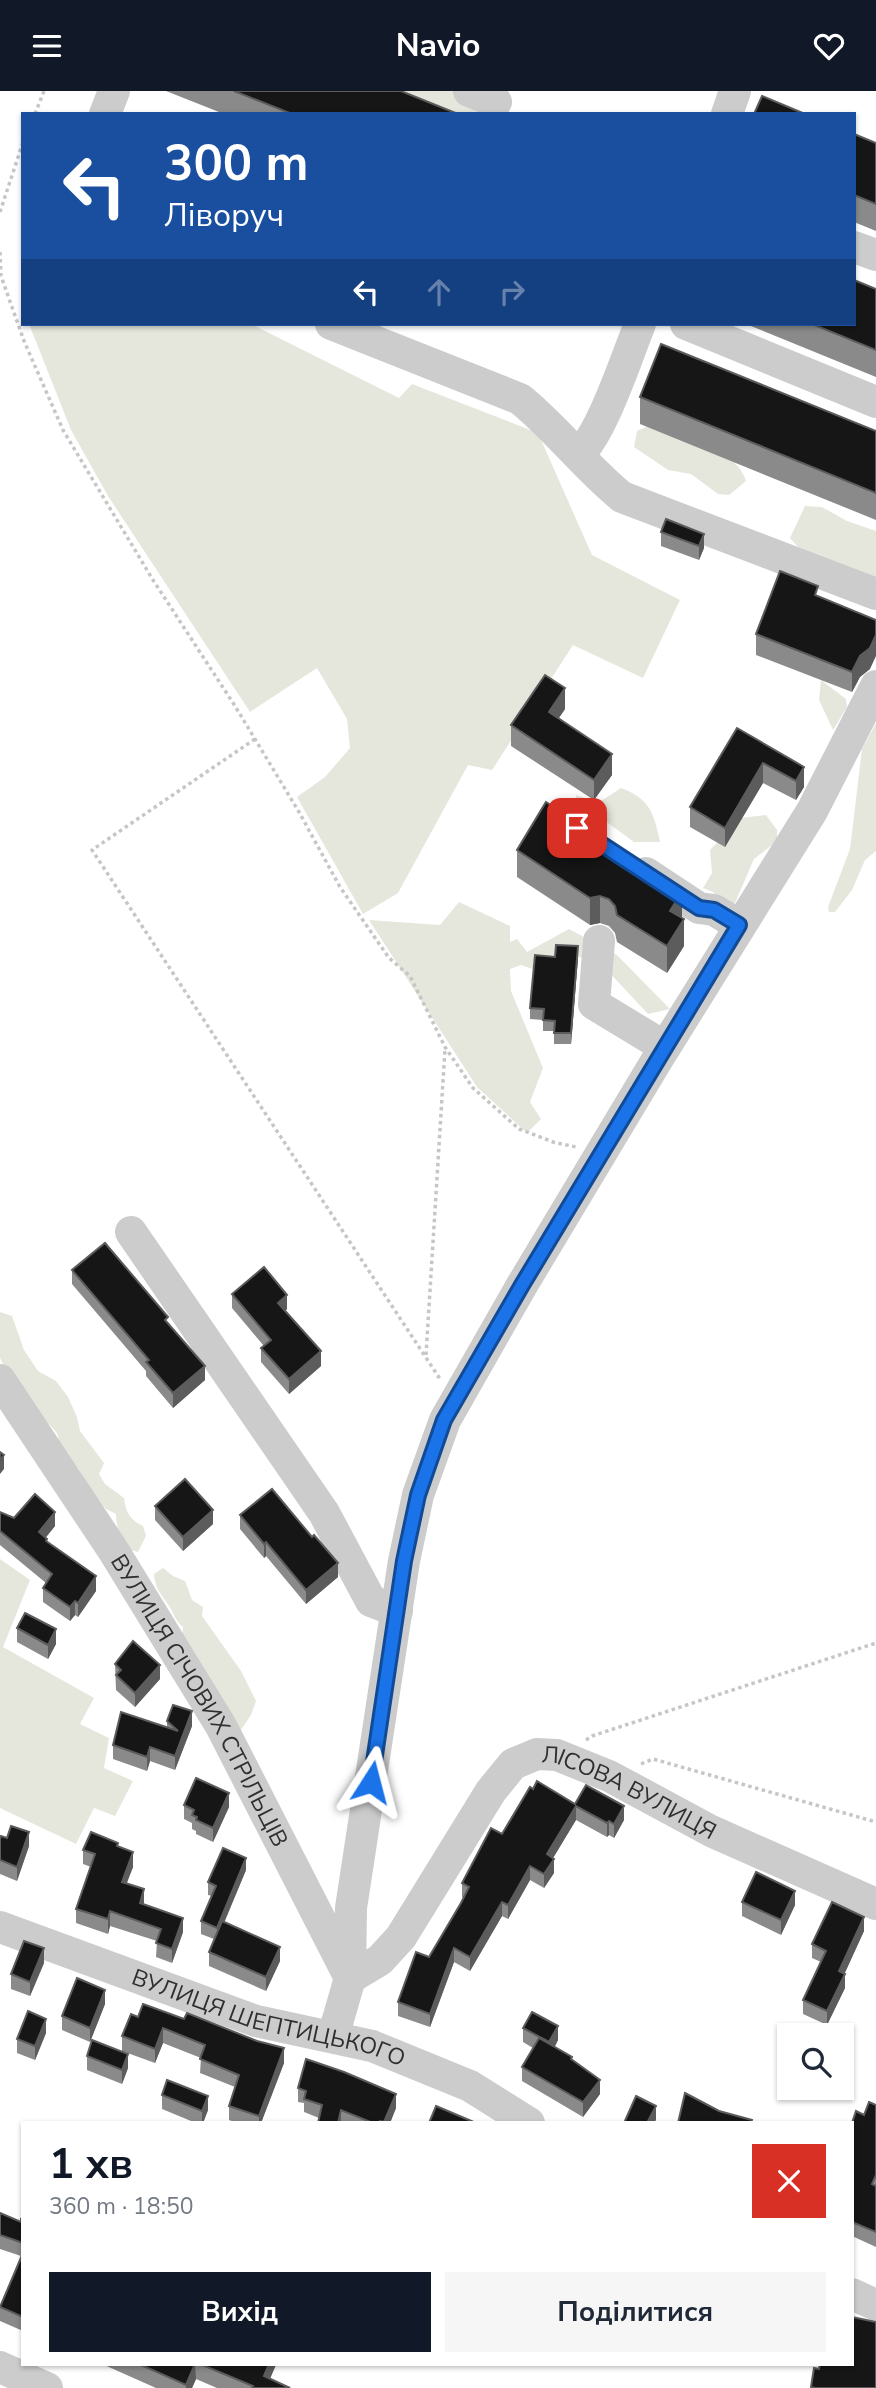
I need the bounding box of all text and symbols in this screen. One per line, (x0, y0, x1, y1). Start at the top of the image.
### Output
text: Navio (396, 24, 480, 67)
icon: menu (28, 27, 66, 65)
icon: heart (810, 27, 848, 65)
text: 300 m (164, 130, 308, 197)
icon: left (49, 140, 140, 231)
text: Ліворуч (164, 194, 284, 237)
icon: left (347, 273, 385, 311)
icon: ahead (420, 273, 458, 311)
icon: right (493, 273, 531, 311)
pin (547, 798, 607, 858)
icon: arrive (558, 809, 596, 847)
street label: ВУЛИЦЯ СІЧОВИХ СТРІЛЬЦІВ (104, 1548, 296, 1852)
street label: ЛІСОВА ВУЛИЦЯ (541, 1739, 722, 1847)
position arrow (334, 1745, 408, 1819)
street label: ВУЛИЦЯ ШЕПТИЦЬКОГО (128, 1961, 410, 2074)
map controls (777, 2023, 854, 2100)
button: search (777, 2023, 854, 2100)
text: 1 хв (49, 2136, 133, 2193)
button: close (752, 2144, 826, 2218)
text: 360 m · 18:50 (49, 2191, 194, 2222)
button: Вихід (49, 2272, 431, 2352)
button: Поділитися (445, 2272, 826, 2352)

